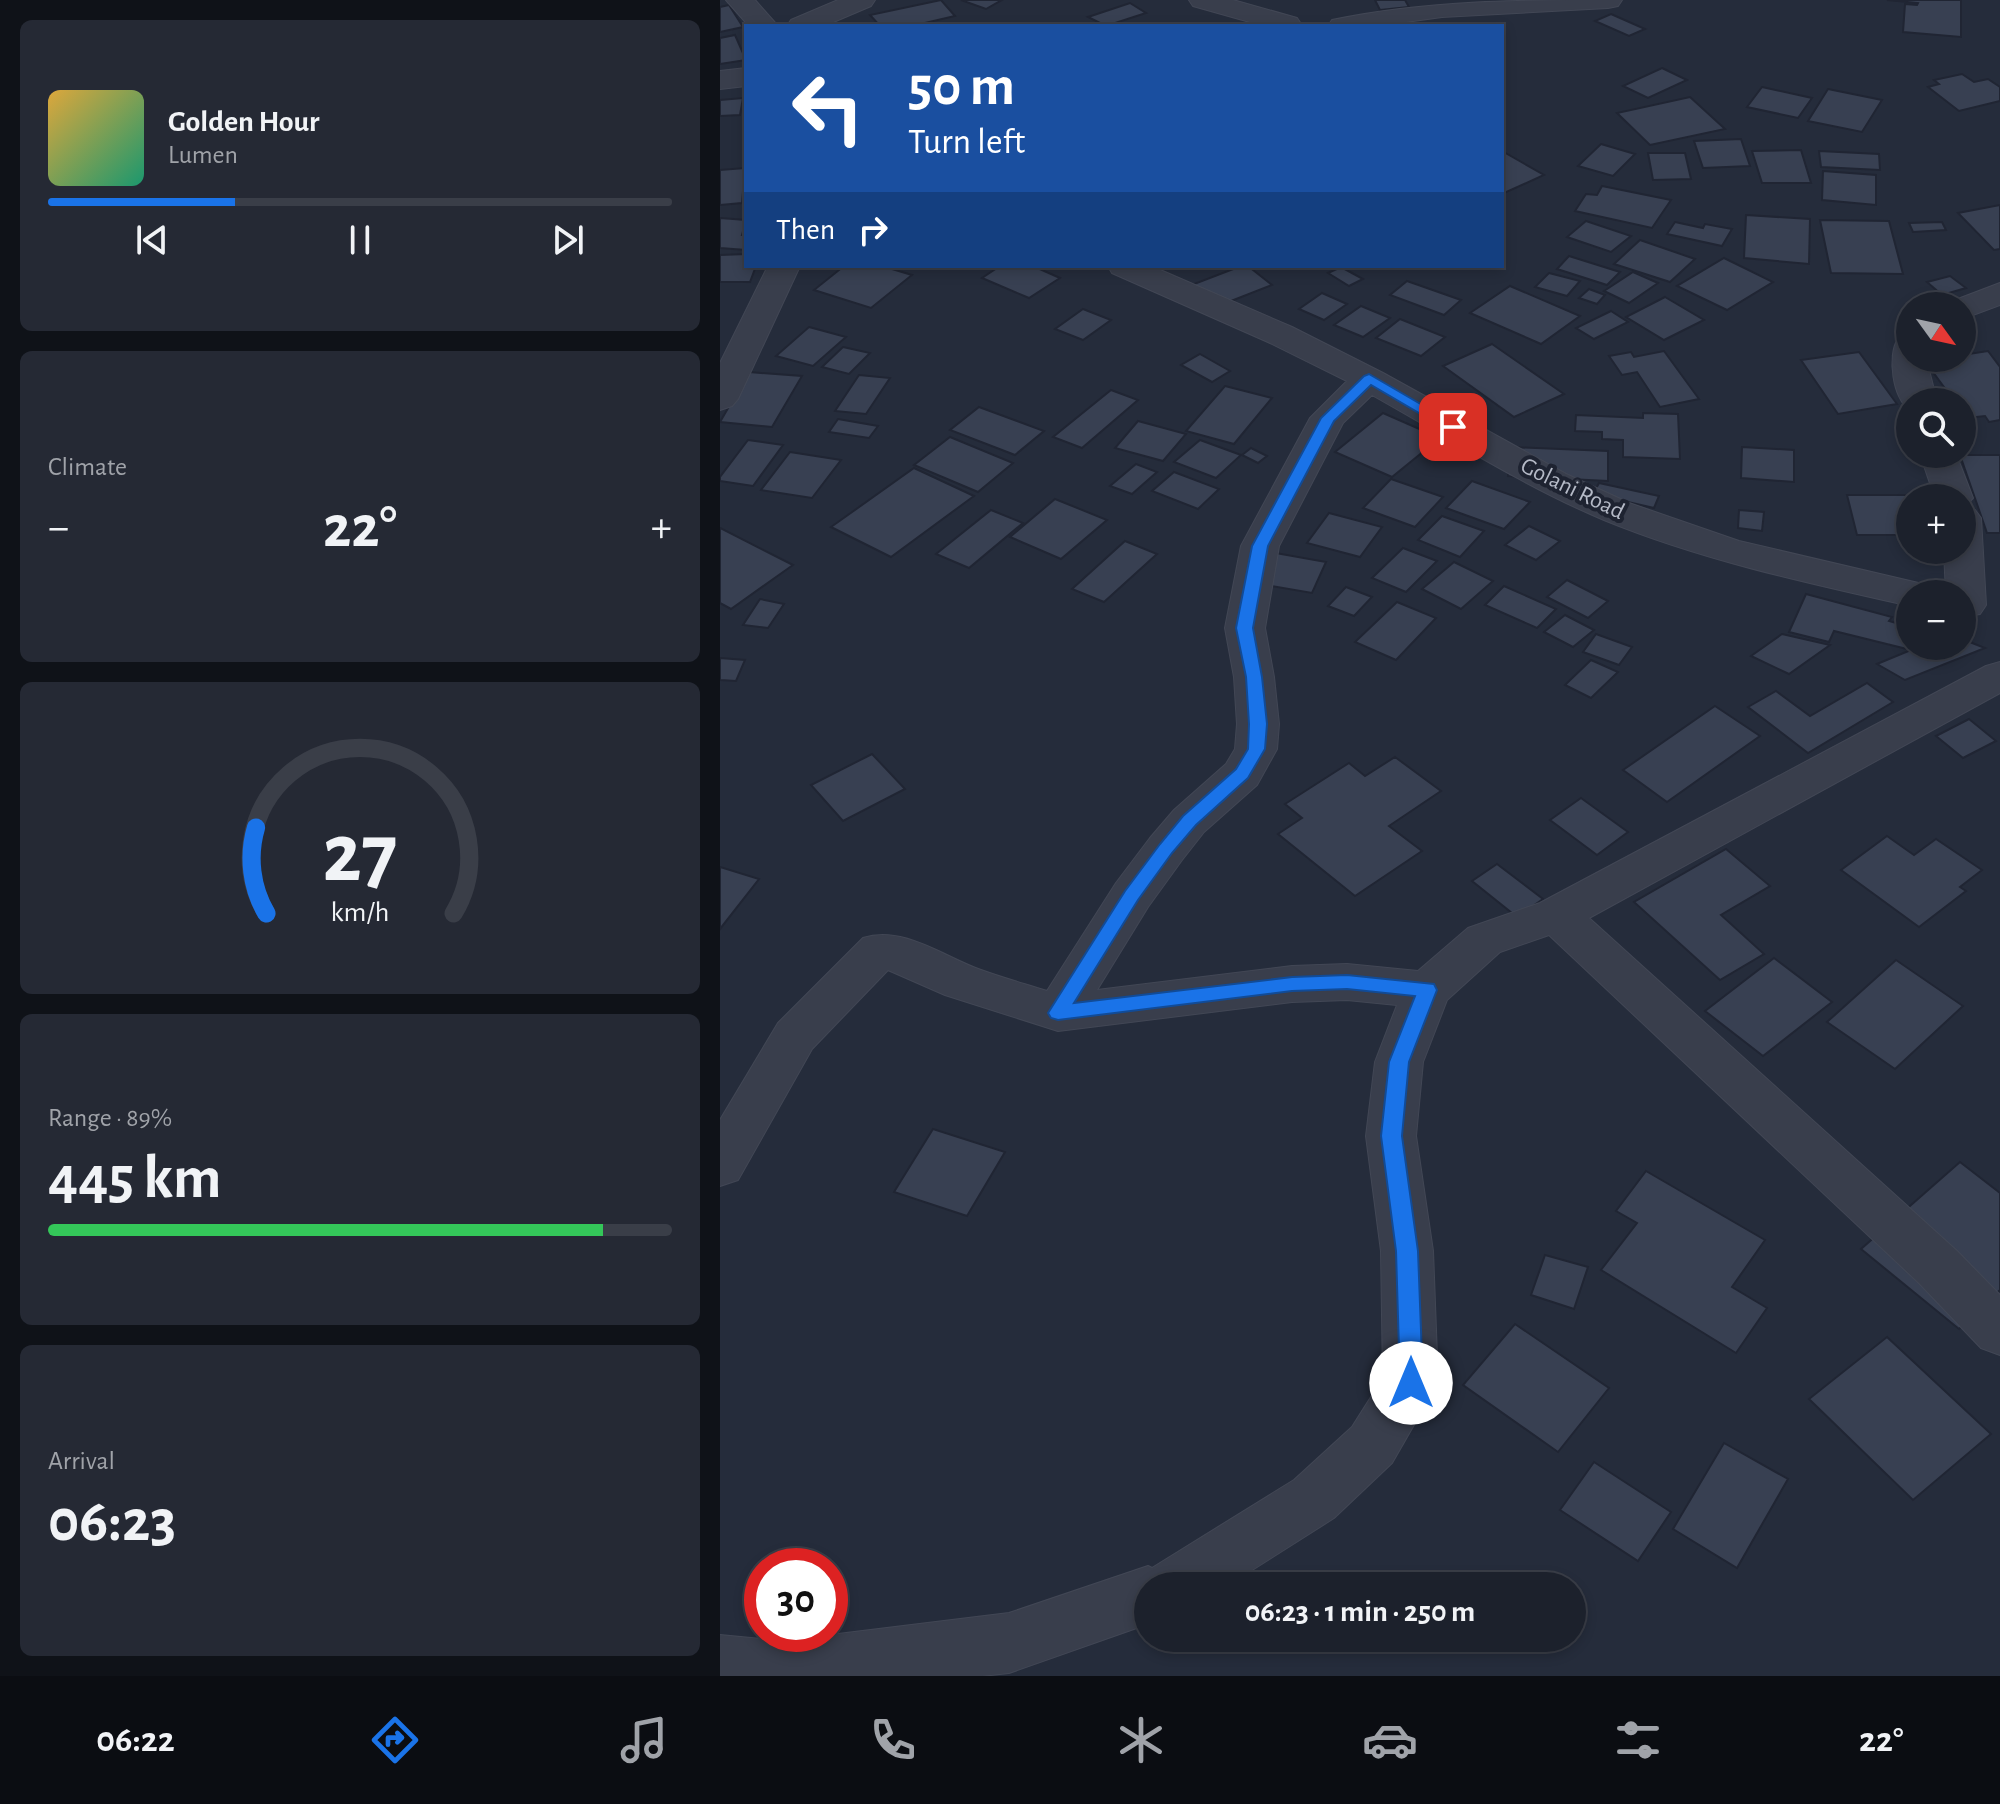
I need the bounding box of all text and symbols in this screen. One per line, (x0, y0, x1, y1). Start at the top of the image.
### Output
icon: left (776, 56, 880, 160)
text: 50 m (908, 59, 1015, 115)
text: Golden Hour (168, 107, 320, 137)
text: Turn left (908, 124, 1025, 160)
text: Lumen (168, 142, 238, 168)
icon: right (851, 208, 895, 252)
text: Then (776, 215, 835, 245)
icon: previous (130, 218, 174, 262)
icon: pause (338, 218, 382, 262)
icon: next (546, 218, 590, 262)
north arrow (1896, 292, 1976, 372)
map controls (1896, 292, 1976, 660)
button: search (1896, 388, 1976, 468)
pin (1419, 393, 1487, 461)
icon: arrive (1431, 405, 1475, 449)
street label: Golani Road (1517, 453, 1628, 524)
text: Climate (48, 454, 127, 480)
button: + (1896, 484, 1976, 564)
text: 22° (323, 498, 397, 558)
text: − (48, 506, 69, 550)
text: + (651, 506, 672, 550)
button: − (1896, 580, 1976, 660)
text: 27 (322, 813, 398, 897)
text: km/h (331, 898, 389, 927)
text: Range · 89% (48, 1105, 172, 1131)
text: 445 km (48, 1149, 221, 1209)
position arrow (1369, 1341, 1453, 1425)
text: Arrival (48, 1448, 115, 1474)
text: 06:23 (48, 1492, 176, 1552)
speed limit sign: 30 (744, 1548, 848, 1652)
text: 06:23 · 1 min · 250 m (1245, 1597, 1475, 1627)
icon: directions (367, 1712, 423, 1768)
icon: music (616, 1712, 672, 1768)
icon: phone (865, 1712, 921, 1768)
icon: climate (1113, 1712, 1169, 1768)
icon: car (1362, 1712, 1418, 1768)
icon: filters (1610, 1712, 1666, 1768)
text: 06:22 (96, 1722, 175, 1758)
text: 22° (1859, 1722, 1904, 1758)

